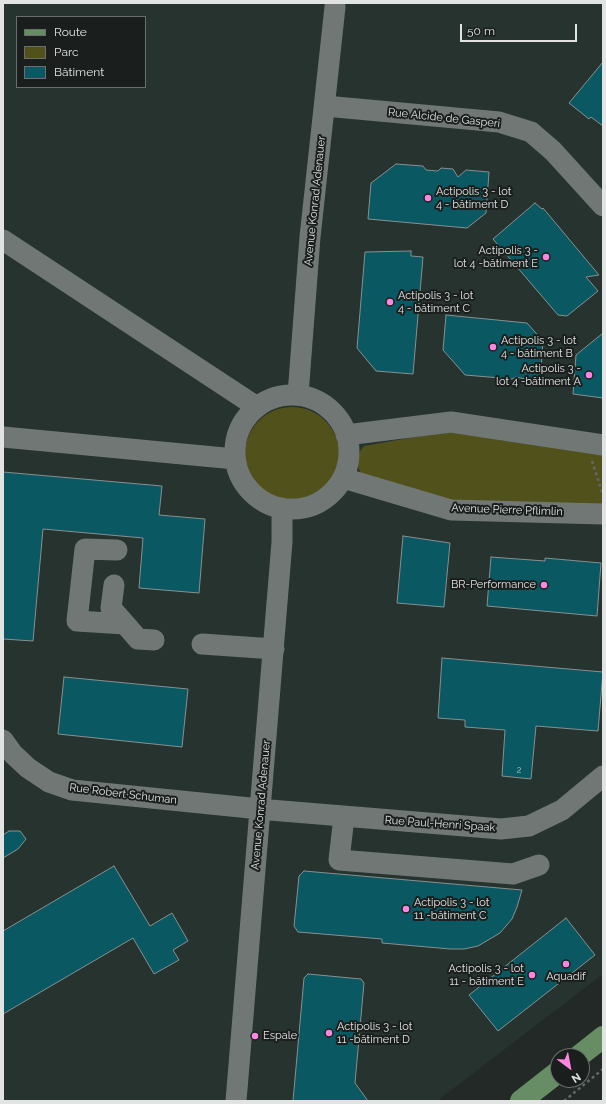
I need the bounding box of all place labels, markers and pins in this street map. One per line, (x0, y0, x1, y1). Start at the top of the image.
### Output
place label: Actipolis 3 - lot 4 - bâtiment D (436, 185, 511, 211)
marker: Actipolis 3 - lot 4 - bâtiment D (423, 193, 433, 203)
place label: Actipolis 3 - lot 4 -bâtiment E (454, 244, 538, 270)
marker: Actipolis 3 - lot 4 -bâtiment E (541, 252, 551, 262)
place label: Actipolis 3 - lot 4 - bâtiment C (398, 289, 473, 315)
marker: Actipolis 3 - lot 4 - bâtiment C (385, 297, 395, 307)
place label: Actipolis 3 - lot 4 - bâtiment B (501, 334, 576, 360)
marker: Actipolis 3 - lot 4 - bâtiment B (488, 342, 498, 352)
place label: Actipolis 3 - lot 4 -bâtiment A (496, 362, 581, 388)
marker: Actipolis 3 - lot 4 -bâtiment A (584, 370, 594, 380)
place label: BR-Performance (451, 578, 536, 592)
marker: BR-Performance (539, 580, 549, 590)
place label: Actipolis 3 - lot 11 -bâtiment C (414, 896, 489, 922)
marker: Actipolis 3 - lot 11 -bâtiment C (401, 904, 411, 914)
marker: Aquadif (561, 959, 571, 969)
place label: Actipolis 3 - lot 11 - bâtiment E (449, 962, 524, 988)
marker: Actipolis 3 - lot 11 - bâtiment E (527, 970, 537, 980)
place label: Aquadif (546, 970, 586, 984)
place label: Actipolis 3 - lot 11 -bâtiment D (337, 1020, 412, 1046)
marker: Actipolis 3 - lot 11 -bâtiment D (324, 1028, 334, 1038)
place label: Espale (263, 1029, 297, 1043)
marker: Espale (250, 1031, 260, 1041)

